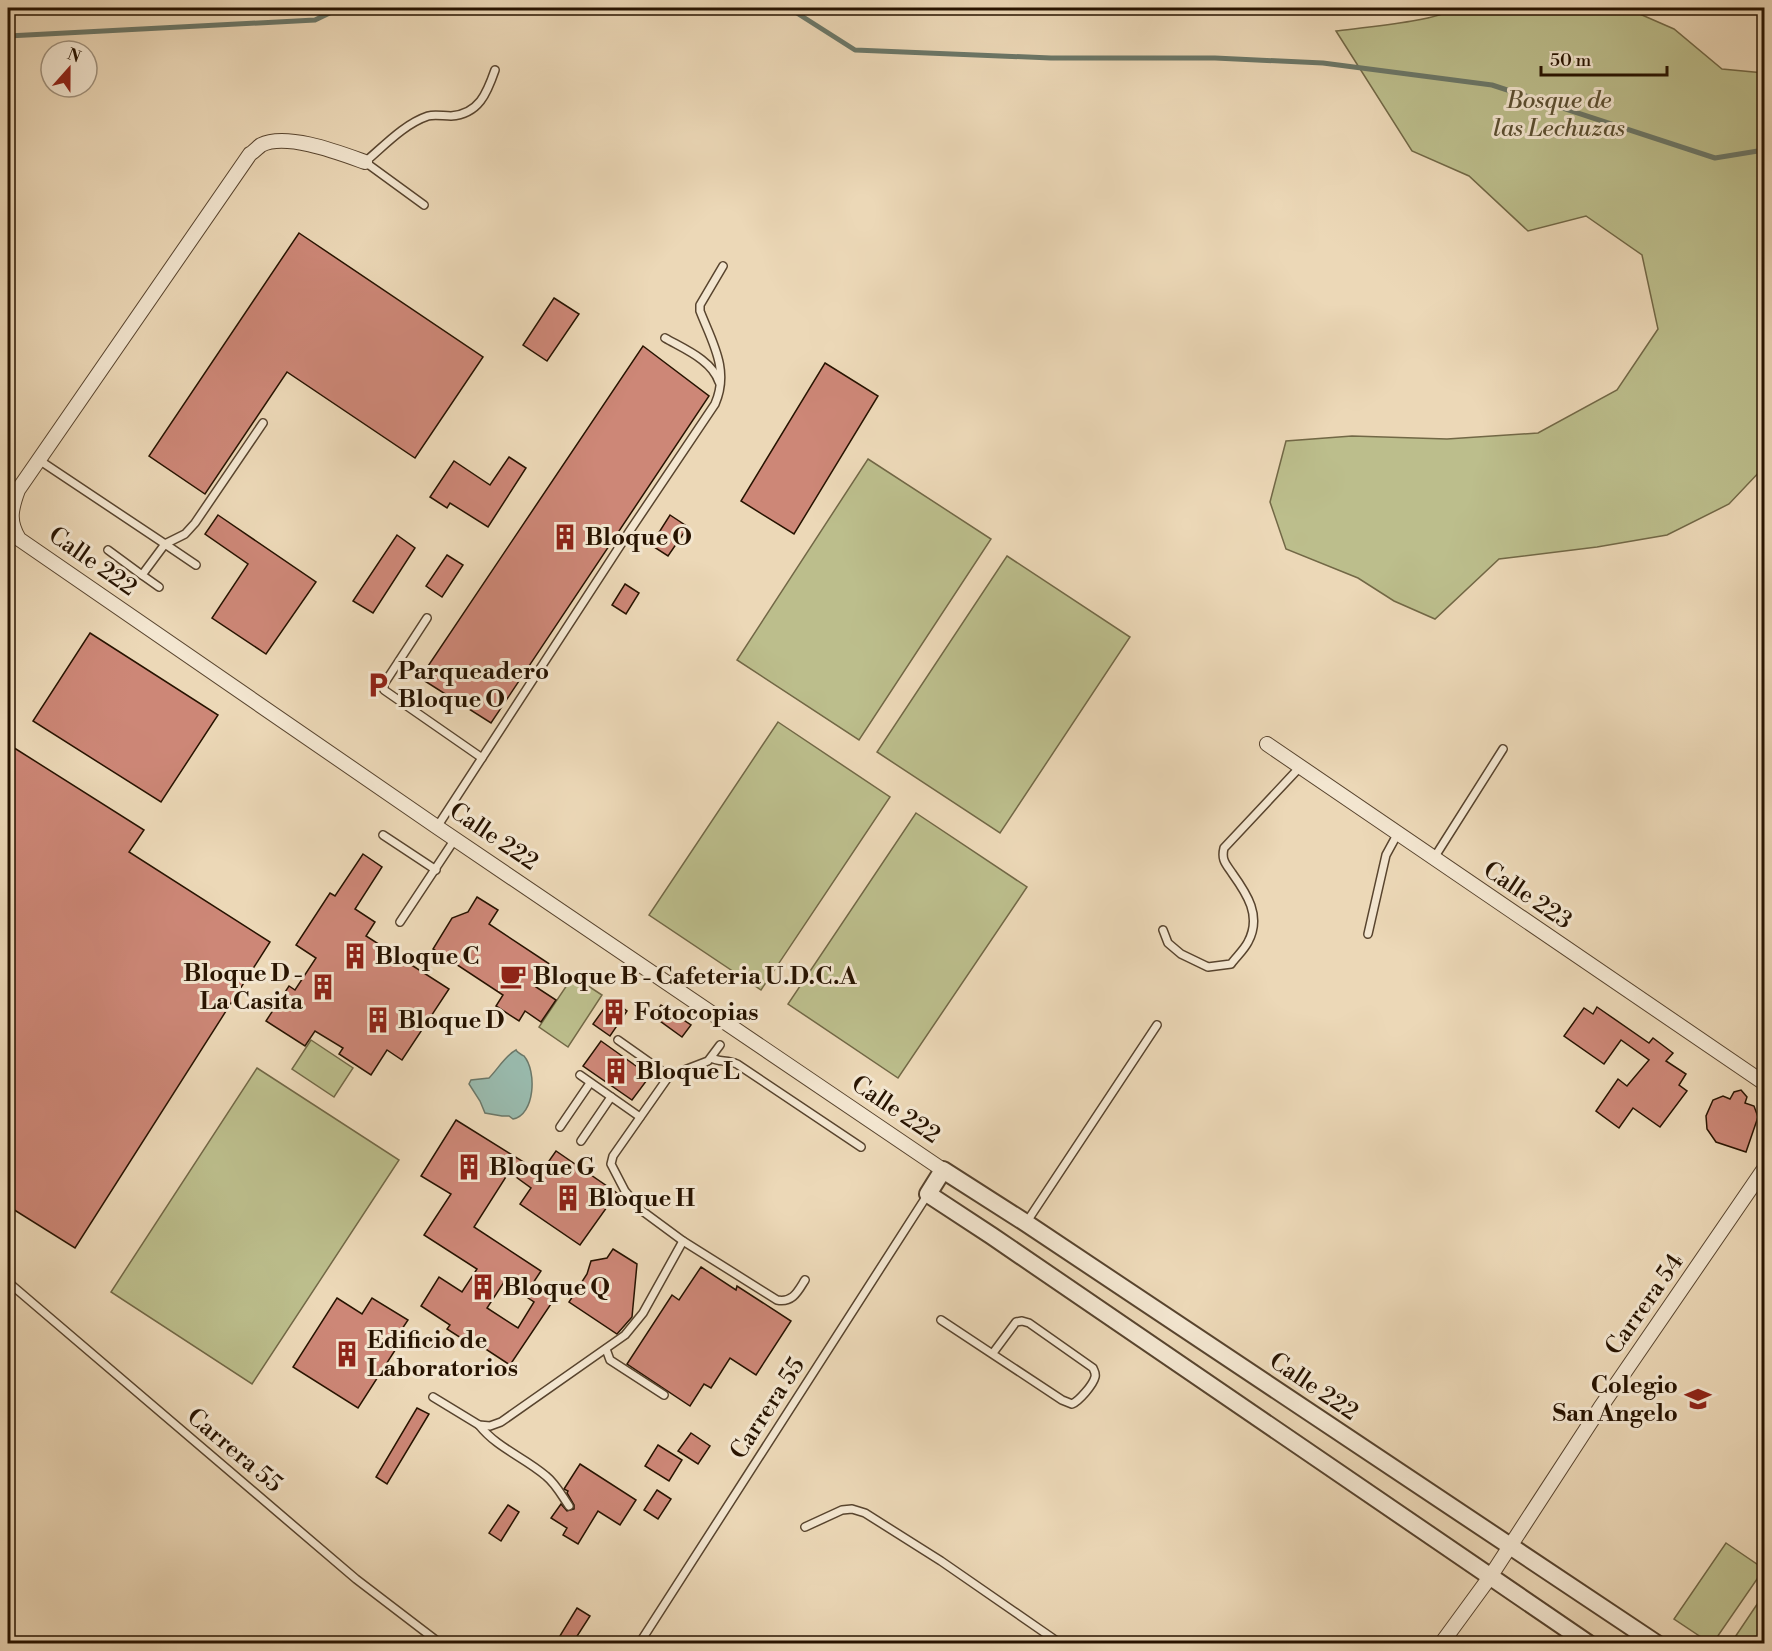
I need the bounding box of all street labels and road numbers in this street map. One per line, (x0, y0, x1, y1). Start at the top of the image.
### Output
street label: Calle 222 (42, 521, 142, 603)
street label: Calle 222 (443, 796, 544, 877)
street label: Calle 223 (1477, 855, 1577, 936)
street label: Calle 222 (845, 1069, 946, 1150)
street label: Carrera 54 (1599, 1248, 1691, 1361)
street label: Calle 222 (1263, 1346, 1364, 1427)
street label: Carrera 55 (724, 1352, 812, 1465)
street label: Carrera 55 (180, 1402, 288, 1499)

